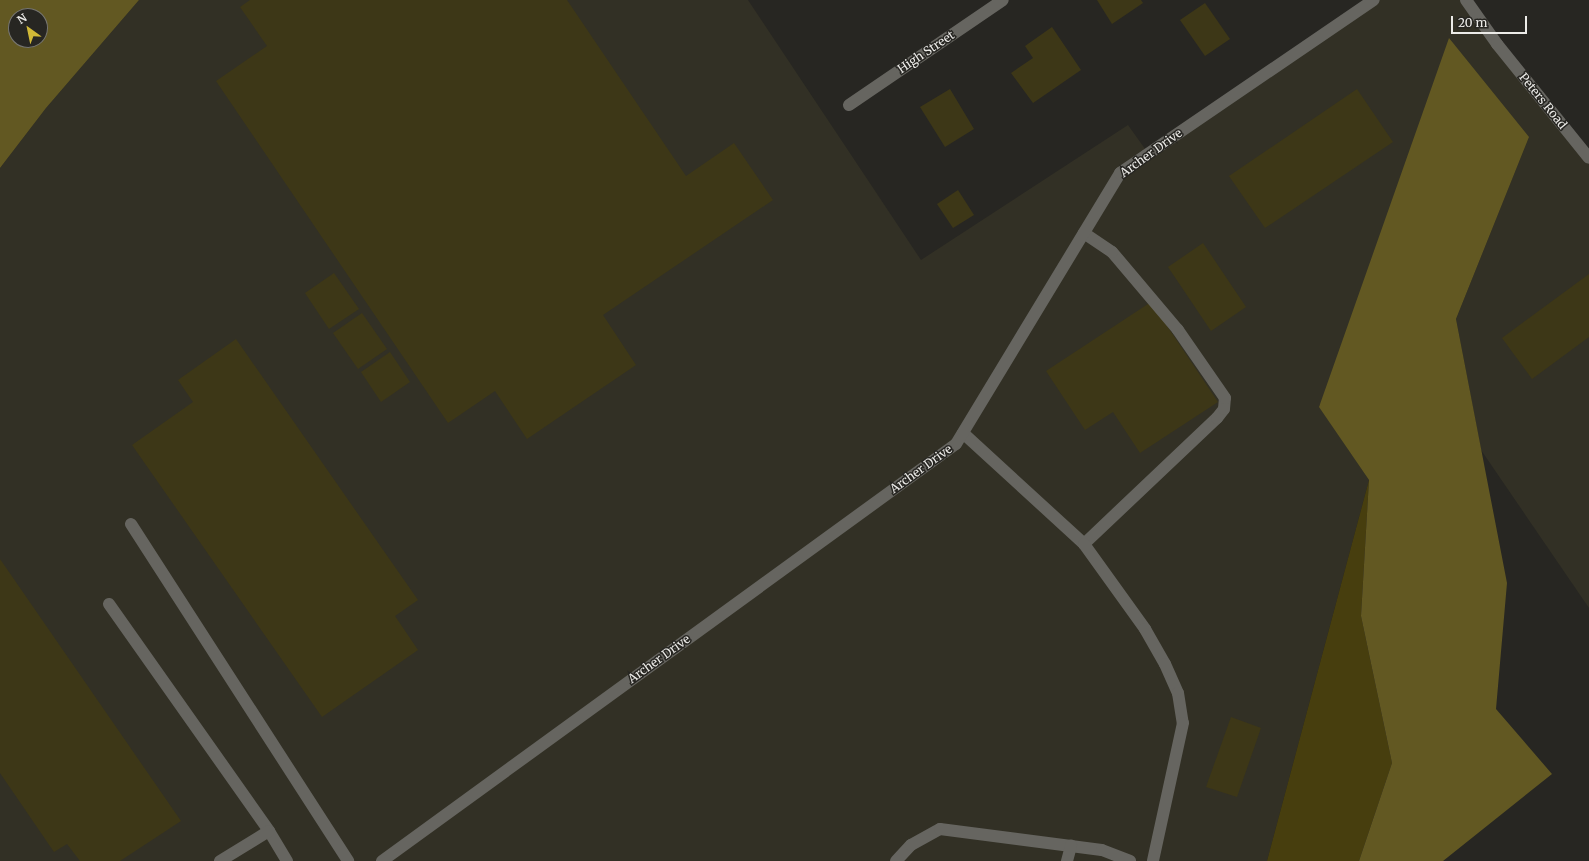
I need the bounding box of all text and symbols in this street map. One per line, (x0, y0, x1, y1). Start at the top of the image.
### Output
north arrow (8, 8, 48, 48)
scale bar (1453, 8, 1529, 34)
text: N (15, 11, 29, 27)
text: 20 m (1458, 15, 1487, 30)
street label: High Street (895, 28, 957, 76)
street label: Peters Road (1516, 70, 1570, 132)
street label: Archer Drive (1117, 126, 1185, 180)
street label: Archer Drive (887, 442, 955, 496)
street label: Archer Drive (625, 632, 693, 686)

